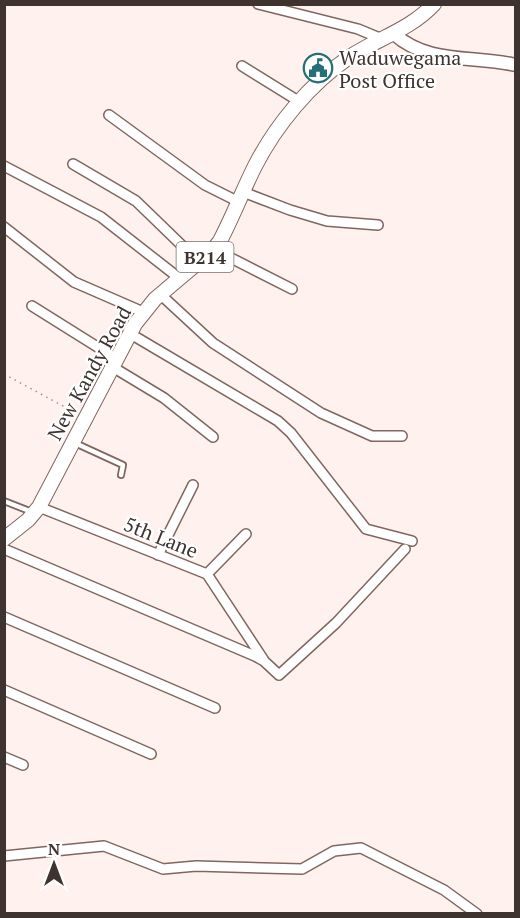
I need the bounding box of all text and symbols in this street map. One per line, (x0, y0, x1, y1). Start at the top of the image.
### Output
place label: Waduwegama Post Office (339, 44, 461, 94)
public building icon: Waduwegama Post Office (302, 52, 334, 84)
road number: B214 (176, 242, 234, 272)
street label: New Kandy Road (41, 301, 137, 445)
street label: 5th Lane (120, 510, 202, 564)
north arrow (24, 834, 84, 894)
text: N (48, 838, 60, 860)

